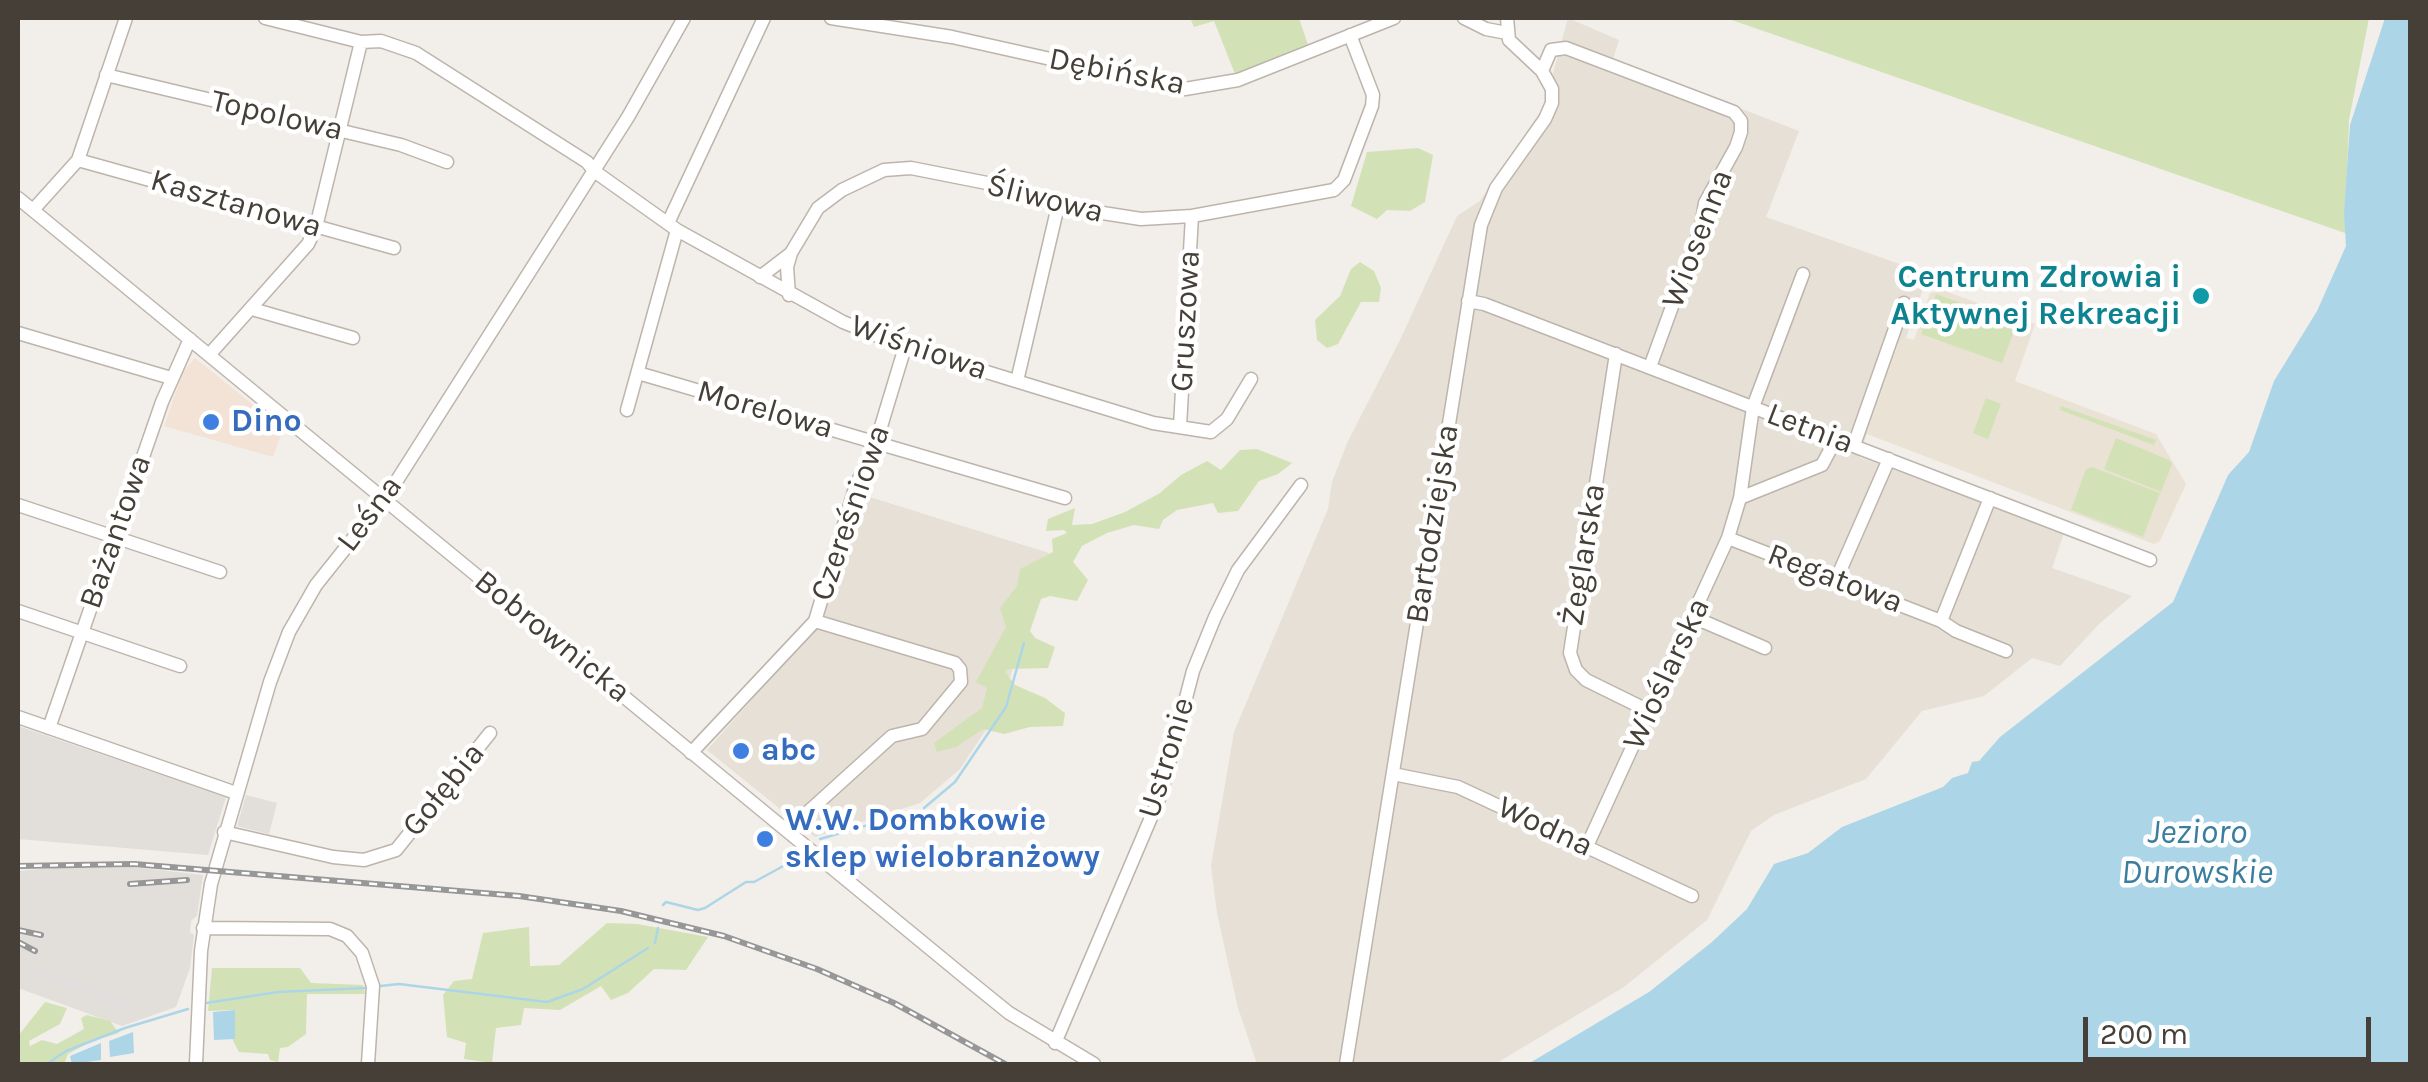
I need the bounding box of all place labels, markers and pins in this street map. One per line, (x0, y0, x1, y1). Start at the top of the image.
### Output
place label: Centrum Zdrowia i Aktywnej Rekreacji (1890, 259, 2181, 334)
marker: Centrum Zdrowia i Aktywnej Rekreacji (2190, 285, 2212, 307)
place label: Dino (231, 403, 302, 441)
marker: Dino (200, 411, 222, 433)
place label: abc (761, 732, 816, 770)
marker: abc (730, 740, 752, 762)
place label: W.W. Dombkowie sklep wielobranżowy (785, 802, 1100, 877)
marker: W.W. Dombkowie sklep wielobranżowy (754, 828, 776, 850)

